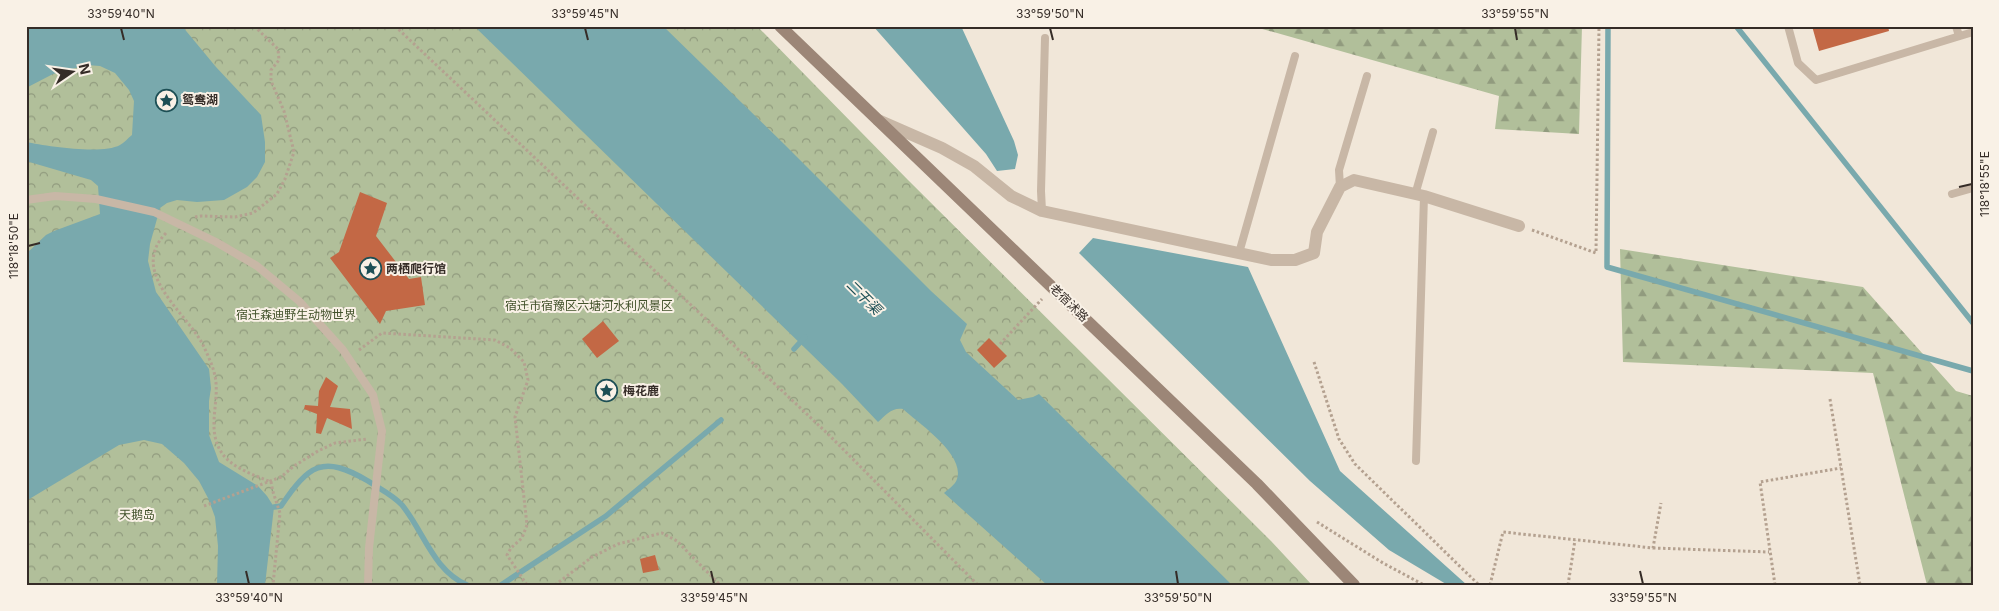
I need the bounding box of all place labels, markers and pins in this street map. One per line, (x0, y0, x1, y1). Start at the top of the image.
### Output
place icon: 鸳鸯湖 (154, 88, 178, 112)
place label: 鸳鸯湖 (182, 92, 218, 107)
place icon: 两栖爬行馆 (358, 257, 382, 281)
place label: 两栖爬行馆 (386, 261, 446, 276)
place icon: 梅花鹿 (595, 379, 619, 403)
place label: 梅花鹿 (623, 383, 659, 398)

